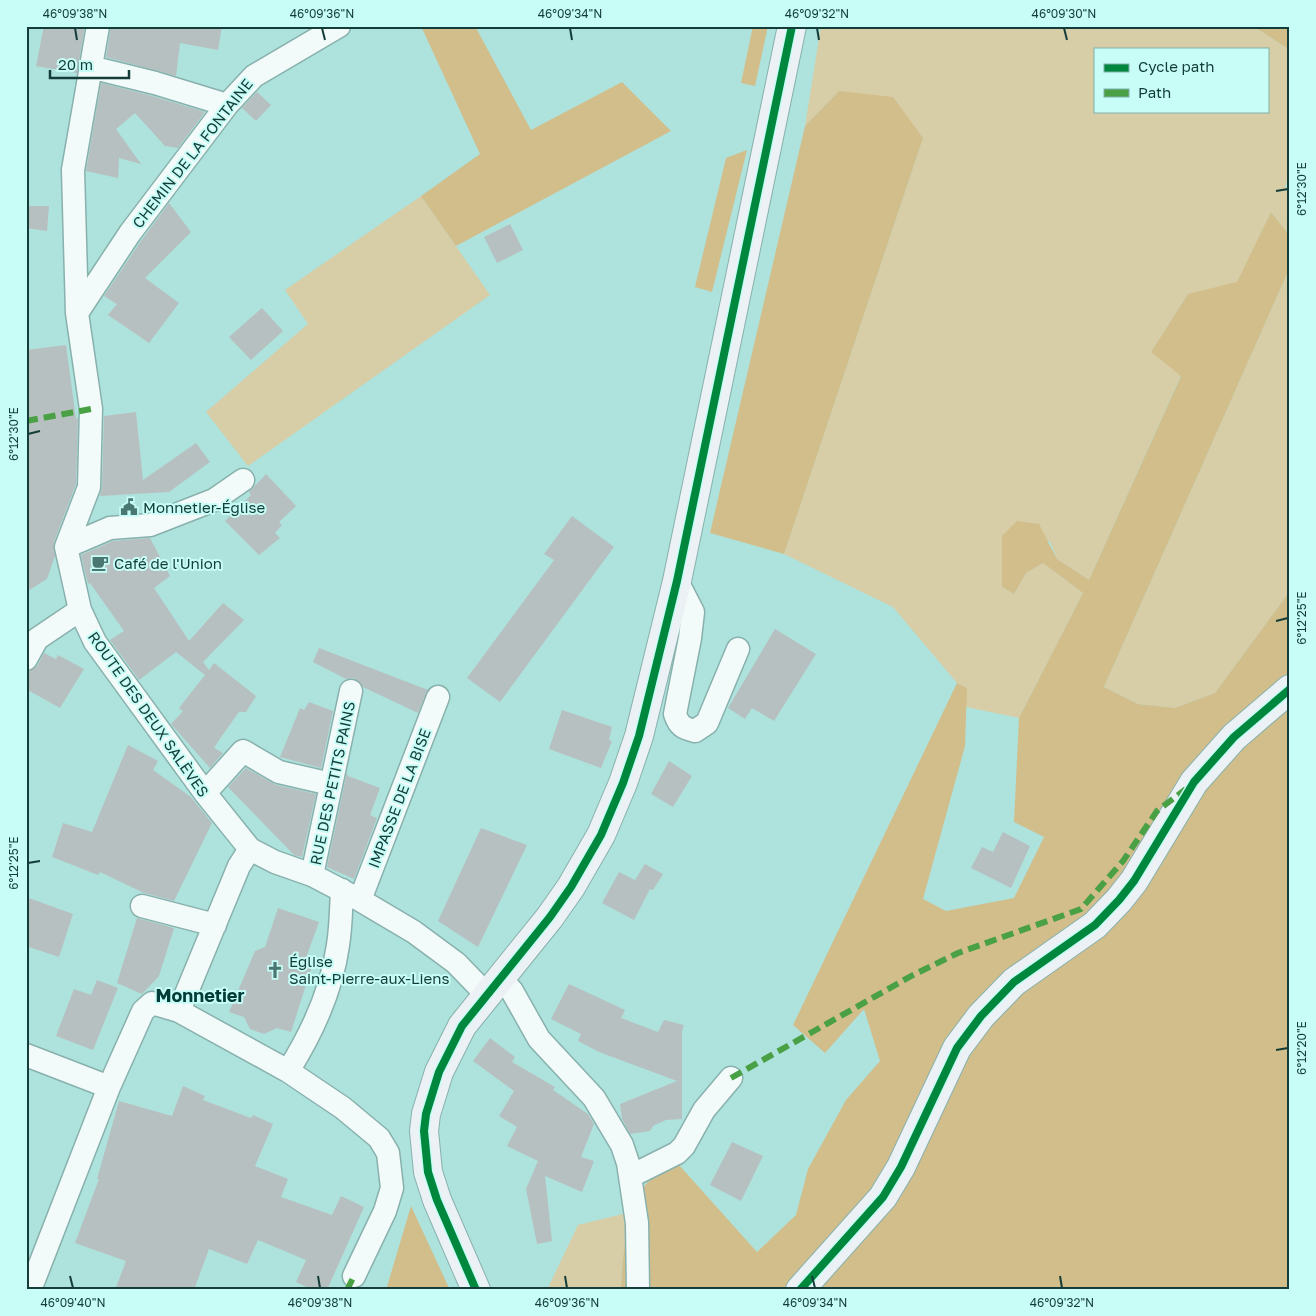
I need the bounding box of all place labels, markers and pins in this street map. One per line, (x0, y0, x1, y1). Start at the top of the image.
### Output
public building icon: Monnetier-Église (119, 497, 139, 517)
place label: Monnetier-Église (143, 498, 265, 516)
cafe icon: Café de l'Union (90, 553, 110, 573)
place label: Café de l'Union (114, 554, 222, 572)
place label: Église Saint-Pierre-aux-Liens (289, 952, 449, 987)
church icon: Église Saint-Pierre-aux-Liens (265, 960, 285, 980)

